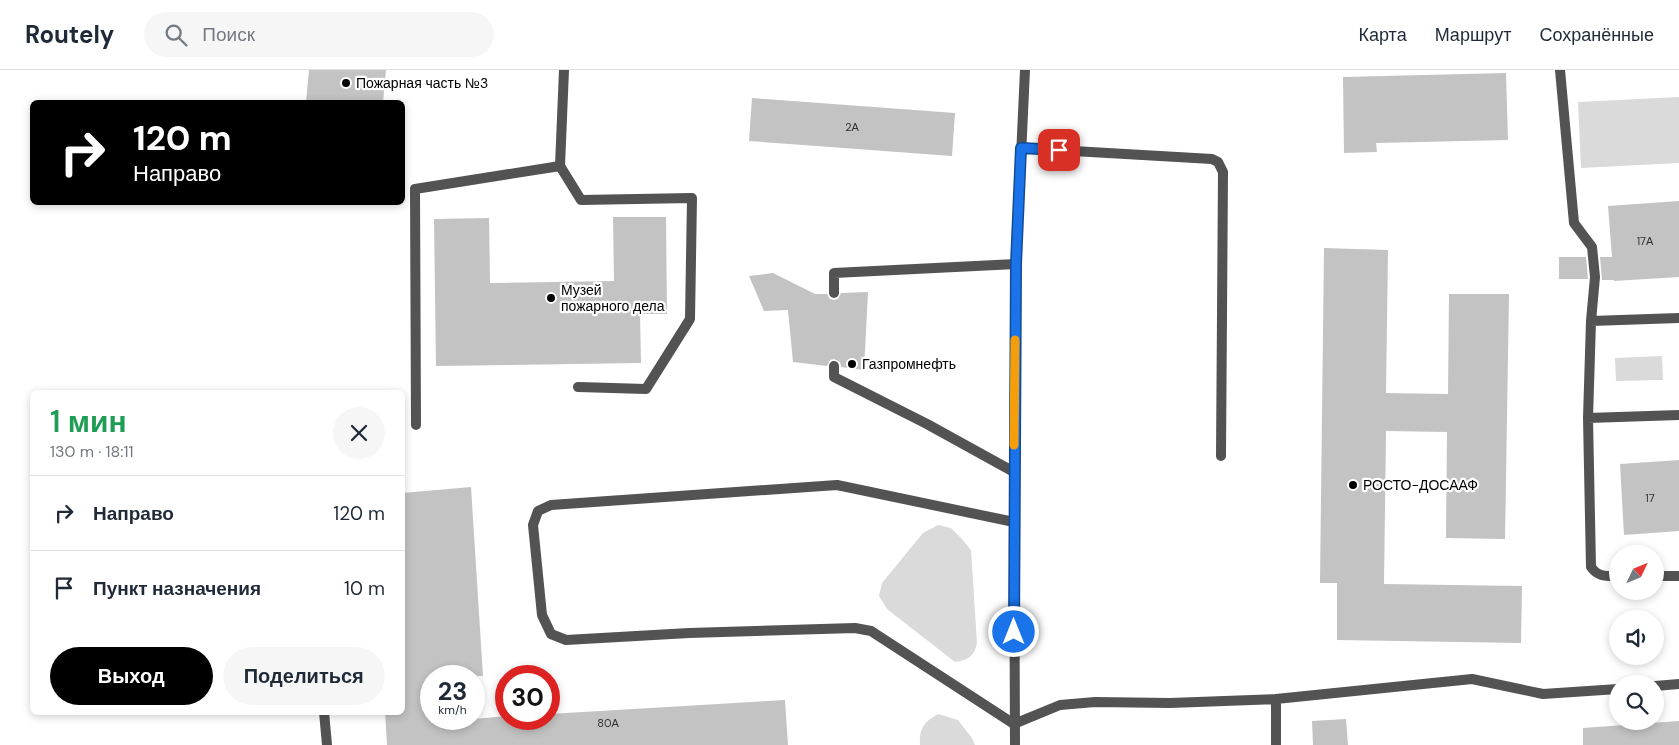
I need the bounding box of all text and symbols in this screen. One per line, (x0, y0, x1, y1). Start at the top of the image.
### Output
search box (144, 12, 494, 57)
text: Routely (25, 19, 114, 50)
icon: search (162, 21, 190, 49)
text: Поиск (202, 22, 255, 47)
text: Карта (1359, 23, 1407, 47)
text: Маршрут (1435, 23, 1511, 47)
text: Сохранённые (1539, 23, 1654, 47)
place label: Пожарная часть №3 (356, 74, 488, 92)
marker: Пожарная часть №3 (340, 77, 352, 89)
text: 120 m (133, 115, 232, 161)
icon: right (50, 120, 115, 185)
house number: 2А (845, 120, 859, 134)
pin (1038, 129, 1080, 171)
icon: arrive (1045, 136, 1073, 164)
text: Направо (133, 159, 221, 188)
house number: 17А (1637, 234, 1654, 248)
place label: Музей пожарного дела (561, 281, 665, 315)
marker: Музей пожарного дела (545, 292, 557, 304)
place label: Газпромнефть (862, 355, 956, 373)
marker: Газпромнефть (846, 358, 858, 370)
text: 1 мин (50, 402, 127, 441)
button: close (333, 407, 385, 459)
text: 130 m · 18:11 (50, 441, 134, 462)
place label: РОСТО-ДОСААФ (1363, 476, 1478, 494)
marker: РОСТО-ДОСААФ (1347, 479, 1359, 491)
house number: 17 (1645, 491, 1655, 505)
icon: right (50, 499, 78, 527)
text: Направо (93, 501, 174, 526)
text: 120 m (333, 501, 385, 526)
north arrow (1609, 545, 1664, 600)
map controls (1609, 545, 1664, 730)
icon: arrive (50, 574, 78, 602)
text: Пункт назначения (93, 576, 261, 601)
text: 10 m (344, 576, 385, 601)
position arrow (987, 605, 1039, 657)
button: sound (1609, 610, 1664, 665)
button: Выход (50, 647, 213, 705)
button: Поделиться (223, 647, 385, 705)
speed limit sign: 30 (495, 665, 560, 730)
text: 23 (438, 675, 467, 708)
button: search (1609, 675, 1664, 730)
text: km/h (438, 702, 467, 718)
house number: 80А (597, 716, 619, 730)

